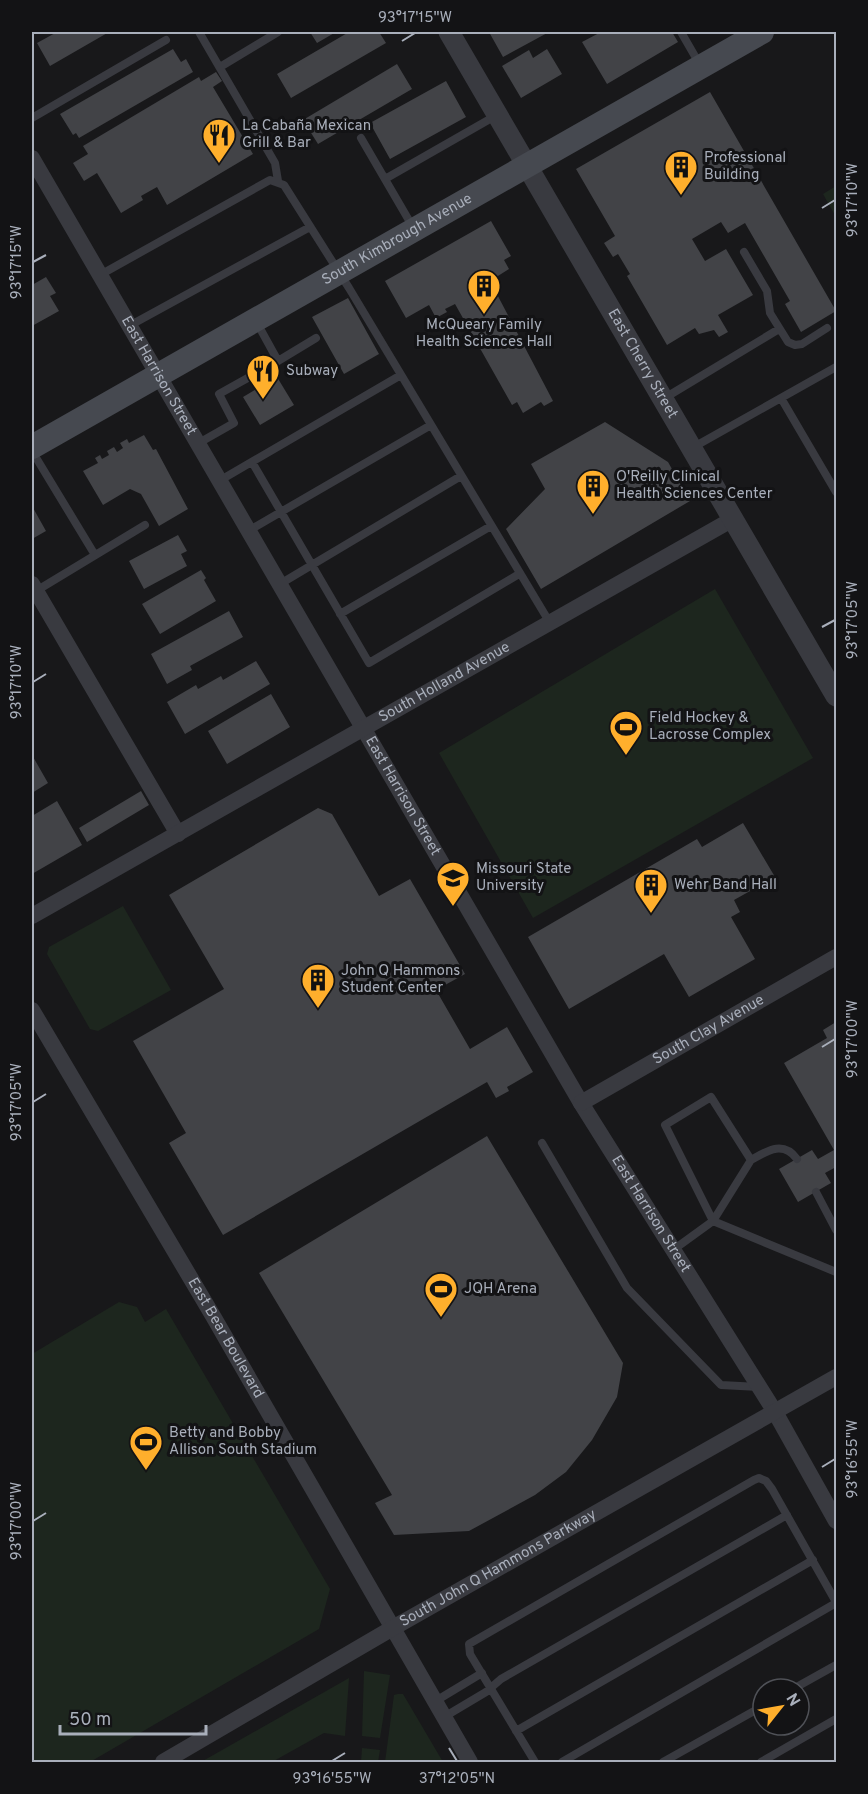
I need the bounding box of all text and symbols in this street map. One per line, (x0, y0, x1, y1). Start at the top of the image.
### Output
text: 93°17'15"W (378, 9, 452, 28)
restaurant icon: La Cabaña Mexican Grill & Bar (201, 117, 237, 164)
place label: La Cabaña Mexican Grill & Bar (242, 117, 371, 153)
building icon: Professional Building (663, 149, 699, 196)
place label: Professional Building (704, 149, 786, 185)
text: 93°17'10"W (844, 163, 863, 237)
street label: South Kimbrough Avenue (319, 189, 476, 290)
text: 93°17'15"W (8, 225, 27, 299)
building icon: McQueary Family Health Sciences Hall (466, 268, 502, 315)
street label: East Cherry Street (603, 305, 682, 422)
street label: East Harrison Street (116, 313, 201, 439)
place label: McQueary Family Health Sciences Hall (416, 316, 552, 352)
restaurant icon: Subway (245, 353, 281, 400)
place label: Subway (286, 362, 338, 381)
building icon: O'Reilly Clinical Health Sciences Center (575, 468, 611, 515)
place label: O'Reilly Clinical Health Sciences Center (616, 468, 773, 504)
text: 93°17'05"W (844, 581, 863, 659)
street label: South Holland Avenue (375, 638, 514, 727)
text: 93°17'10"W (8, 645, 27, 719)
sports icon: Field Hockey & Lacrosse Complex (608, 709, 644, 756)
place label: Field Hockey & Lacrosse Complex (649, 709, 771, 745)
street label: East Harrison Street (361, 733, 445, 859)
school or university icon: Missouri State University (435, 860, 471, 907)
place label: Missouri State University (476, 860, 571, 896)
building icon: Wehr Band Hall (633, 867, 669, 914)
place label: Wehr Band Hall (674, 876, 777, 895)
building icon: John Q Hammons Student Center (300, 962, 336, 1009)
place label: John Q Hammons Student Center (341, 962, 460, 998)
street label: South Clay Avenue (649, 991, 768, 1069)
text: 93°17'00"W (844, 1000, 863, 1078)
text: 93°17'05"W (8, 1063, 27, 1141)
street label: East Harrison Street (607, 1152, 695, 1276)
sports icon: JQH Arena (423, 1271, 459, 1318)
street label: East Bear Boulevard (183, 1274, 268, 1402)
place label: JQH Arena (464, 1280, 537, 1299)
text: 93°16'55"W (844, 1419, 863, 1499)
sports icon: Betty and Bobby Allison South Stadium (128, 1424, 164, 1471)
place label: Betty and Bobby Allison South Stadium (169, 1424, 317, 1460)
text: 93°17'00"W (8, 1482, 27, 1560)
street label: South John Q Hammons Parkway (396, 1505, 600, 1632)
north arrow (751, 1677, 811, 1737)
text: N (781, 1690, 804, 1710)
scale bar (60, 1698, 206, 1736)
text: 50 m (69, 1709, 111, 1732)
text: 93°16'55"W (292, 1770, 372, 1789)
text: 37°12'05"N (419, 1770, 495, 1789)

